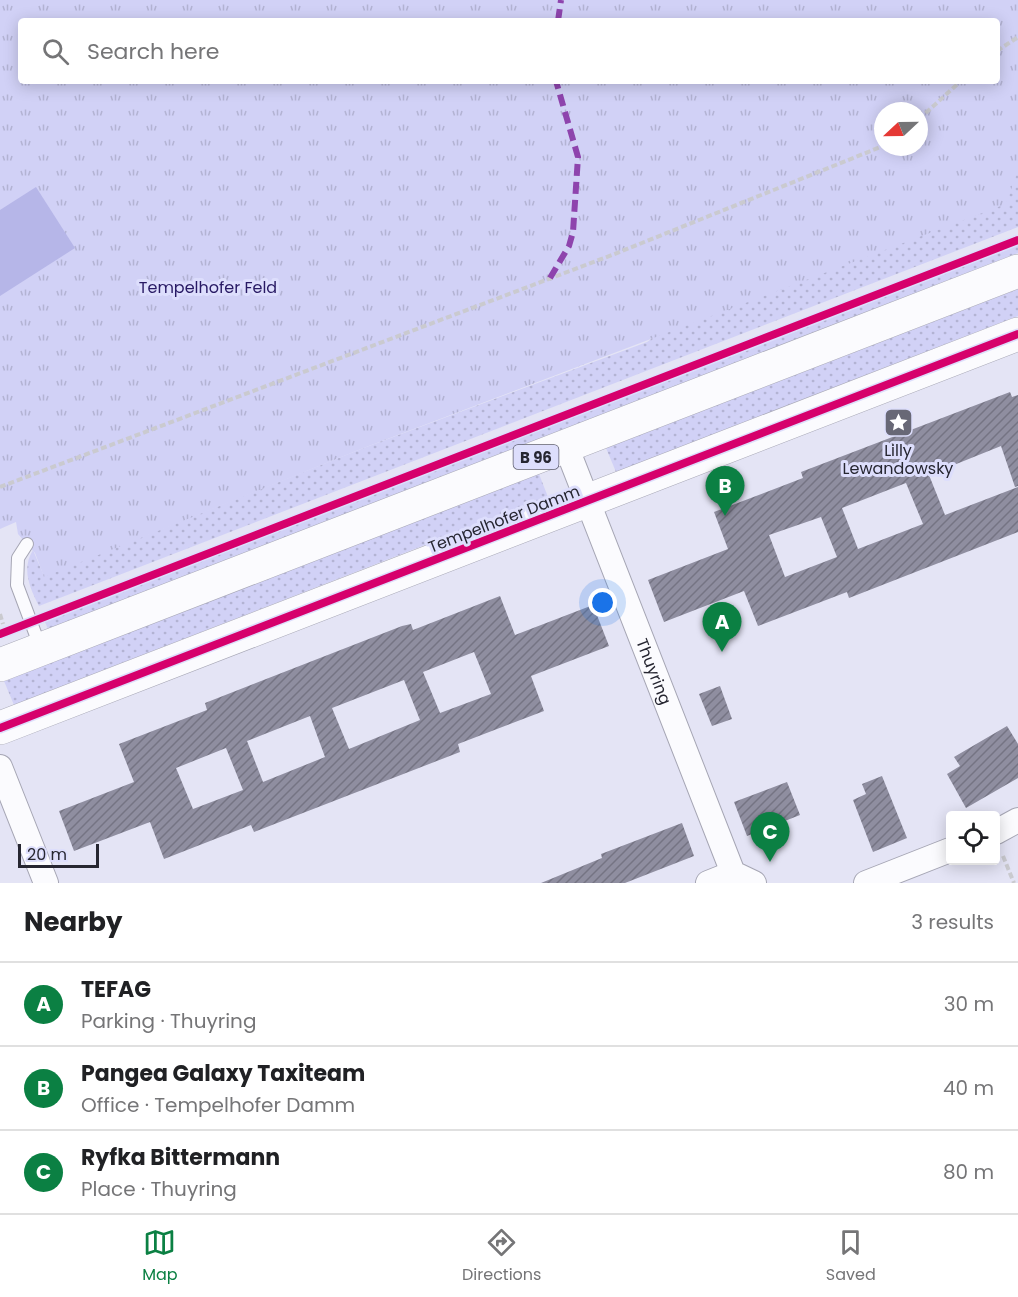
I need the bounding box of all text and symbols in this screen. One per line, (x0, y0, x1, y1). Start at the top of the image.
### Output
search box (18, 18, 1000, 84)
icon: search (39, 35, 72, 68)
text: Search here (87, 36, 220, 67)
north arrow (874, 102, 928, 156)
park label: Tempelhofer Feld (139, 276, 277, 299)
place icon: Lilly Lewandowsky (882, 406, 914, 438)
place label: Lilly Lewandowsky (843, 439, 953, 480)
road number: B 96 (514, 445, 558, 469)
pin: B (706, 466, 744, 516)
street label: Tempelhofer Damm (425, 479, 583, 559)
your location (588, 588, 617, 617)
pin: A (702, 602, 742, 652)
street label: Thuyring (631, 635, 677, 708)
map controls (946, 811, 1000, 865)
button: locate (946, 811, 1000, 865)
pin: C (750, 812, 790, 862)
scale bar (18, 841, 99, 868)
text: 20 m (27, 843, 67, 866)
text: Nearby (24, 904, 122, 940)
text: 3 results (911, 908, 994, 936)
text: TEFAG (81, 974, 151, 1005)
text: A (36, 990, 51, 1018)
text: 30 m (944, 990, 994, 1018)
text: Parking · Thuyring (81, 1007, 256, 1035)
text: Pangea Galaxy Taxiteam (81, 1058, 365, 1089)
text: B (37, 1074, 50, 1102)
text: 40 m (943, 1074, 994, 1102)
text: Office · Tempelhofer Damm (81, 1091, 355, 1119)
text: Ryfka Bittermann (81, 1142, 280, 1173)
text: C (36, 1158, 51, 1186)
text: 80 m (943, 1158, 994, 1186)
text: Place · Thuyring (81, 1175, 237, 1203)
tab: Map (142, 1226, 178, 1287)
tab: Directions (462, 1226, 541, 1287)
tab: Saved (826, 1226, 876, 1287)

